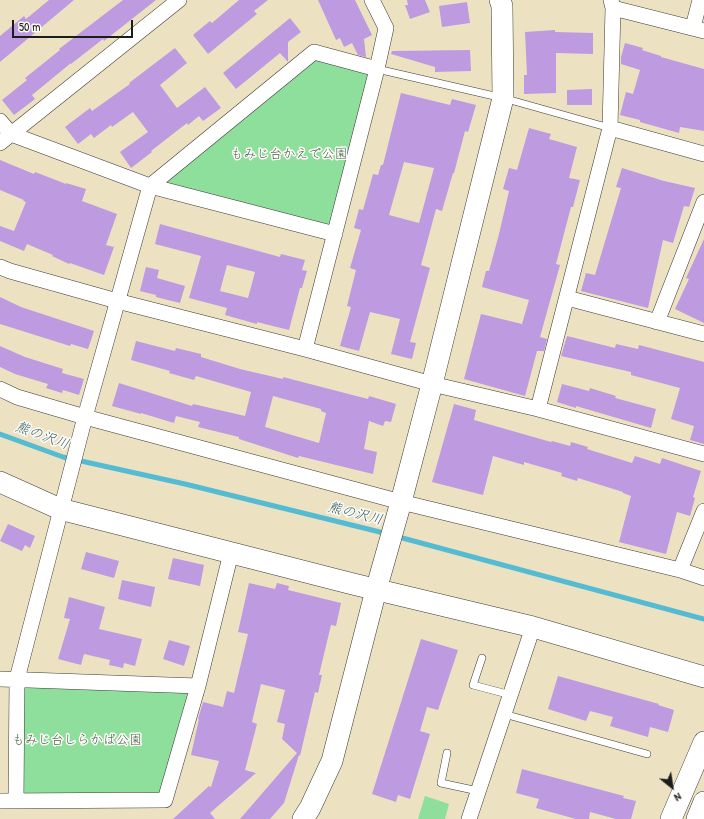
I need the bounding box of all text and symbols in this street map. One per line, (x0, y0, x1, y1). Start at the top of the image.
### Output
scale bar (14, 12, 135, 38)
text: 50 m (19, 18, 40, 35)
park label: もみじ台かえで公園 (231, 147, 347, 163)
water label: 熊の沢川 (13, 419, 71, 453)
water label: 熊の沢川 (326, 499, 384, 529)
park label: もみじ台しらかば公園 (12, 733, 142, 749)
north arrow (652, 767, 692, 807)
text: N (672, 790, 684, 805)

